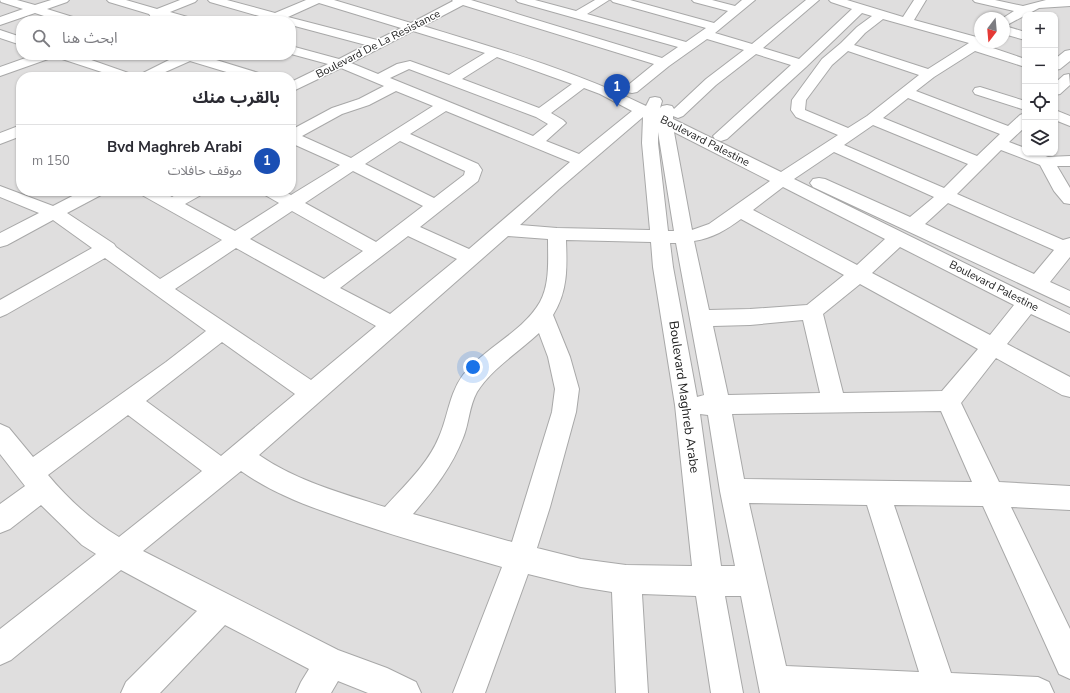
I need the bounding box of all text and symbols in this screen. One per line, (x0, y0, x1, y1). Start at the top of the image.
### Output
street label: Boulevard De La Resistance (313, 6, 443, 82)
north arrow (974, 12, 1010, 48)
map controls (1022, 12, 1058, 156)
button: + (1022, 12, 1058, 48)
search box (16, 16, 296, 60)
icon: search (30, 27, 52, 49)
text: ابحث هنا (62, 28, 118, 48)
button: − (1022, 48, 1058, 84)
pin: 1 (604, 74, 630, 107)
button: locate (1022, 84, 1058, 120)
text: بالقرب منك (193, 86, 280, 109)
street label: Boulevard Palestine (658, 112, 752, 170)
button: layers (1022, 120, 1058, 156)
text: Bvd Maghreb Arabi (107, 137, 242, 157)
text: 150 m (32, 152, 70, 170)
text: 1 (263, 152, 271, 170)
text: موقف حافلات (168, 162, 242, 180)
street label: Boulevard Palestine (947, 257, 1041, 315)
street label: Boulevard Maghreb Arabe (664, 320, 704, 474)
your location (463, 357, 483, 377)

